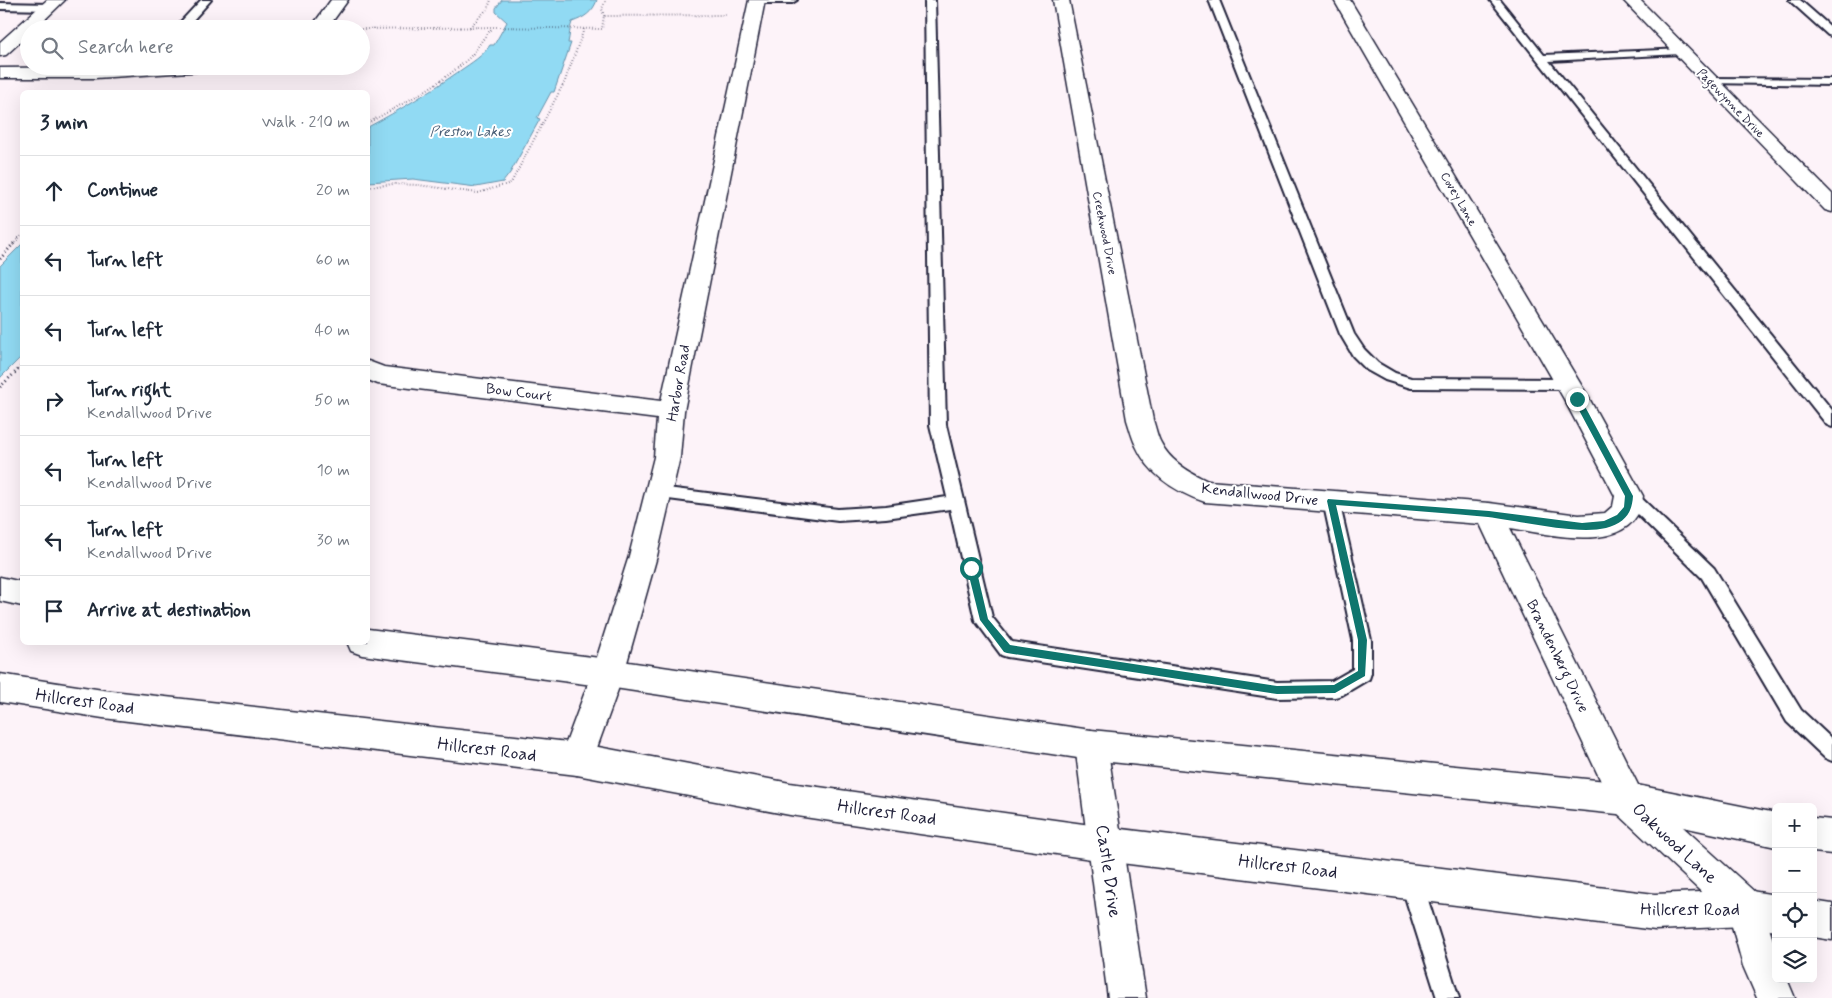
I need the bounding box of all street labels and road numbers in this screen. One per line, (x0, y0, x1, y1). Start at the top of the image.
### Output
street label: Pagewynne Drive (1692, 65, 1768, 143)
street label: Covey Lane (1436, 170, 1480, 230)
street label: Creekwood Drive (1088, 190, 1120, 276)
street label: Harbor Road (662, 343, 696, 423)
street label: Bow Court (485, 379, 553, 407)
street label: Kendallwood Drive (1200, 479, 1320, 511)
street label: Brandenberg Drive (1520, 597, 1593, 717)
street label: Hillcrest Road (34, 683, 136, 721)
street label: Hillcrest Road (436, 732, 538, 768)
street label: Hillcrest Road (836, 794, 938, 832)
street label: Oakwood Lane (1626, 798, 1722, 890)
street label: Castle Drive (1090, 823, 1126, 919)
street label: Hillcrest Road (1237, 849, 1339, 885)
street label: Hillcrest Road (1640, 898, 1740, 922)

